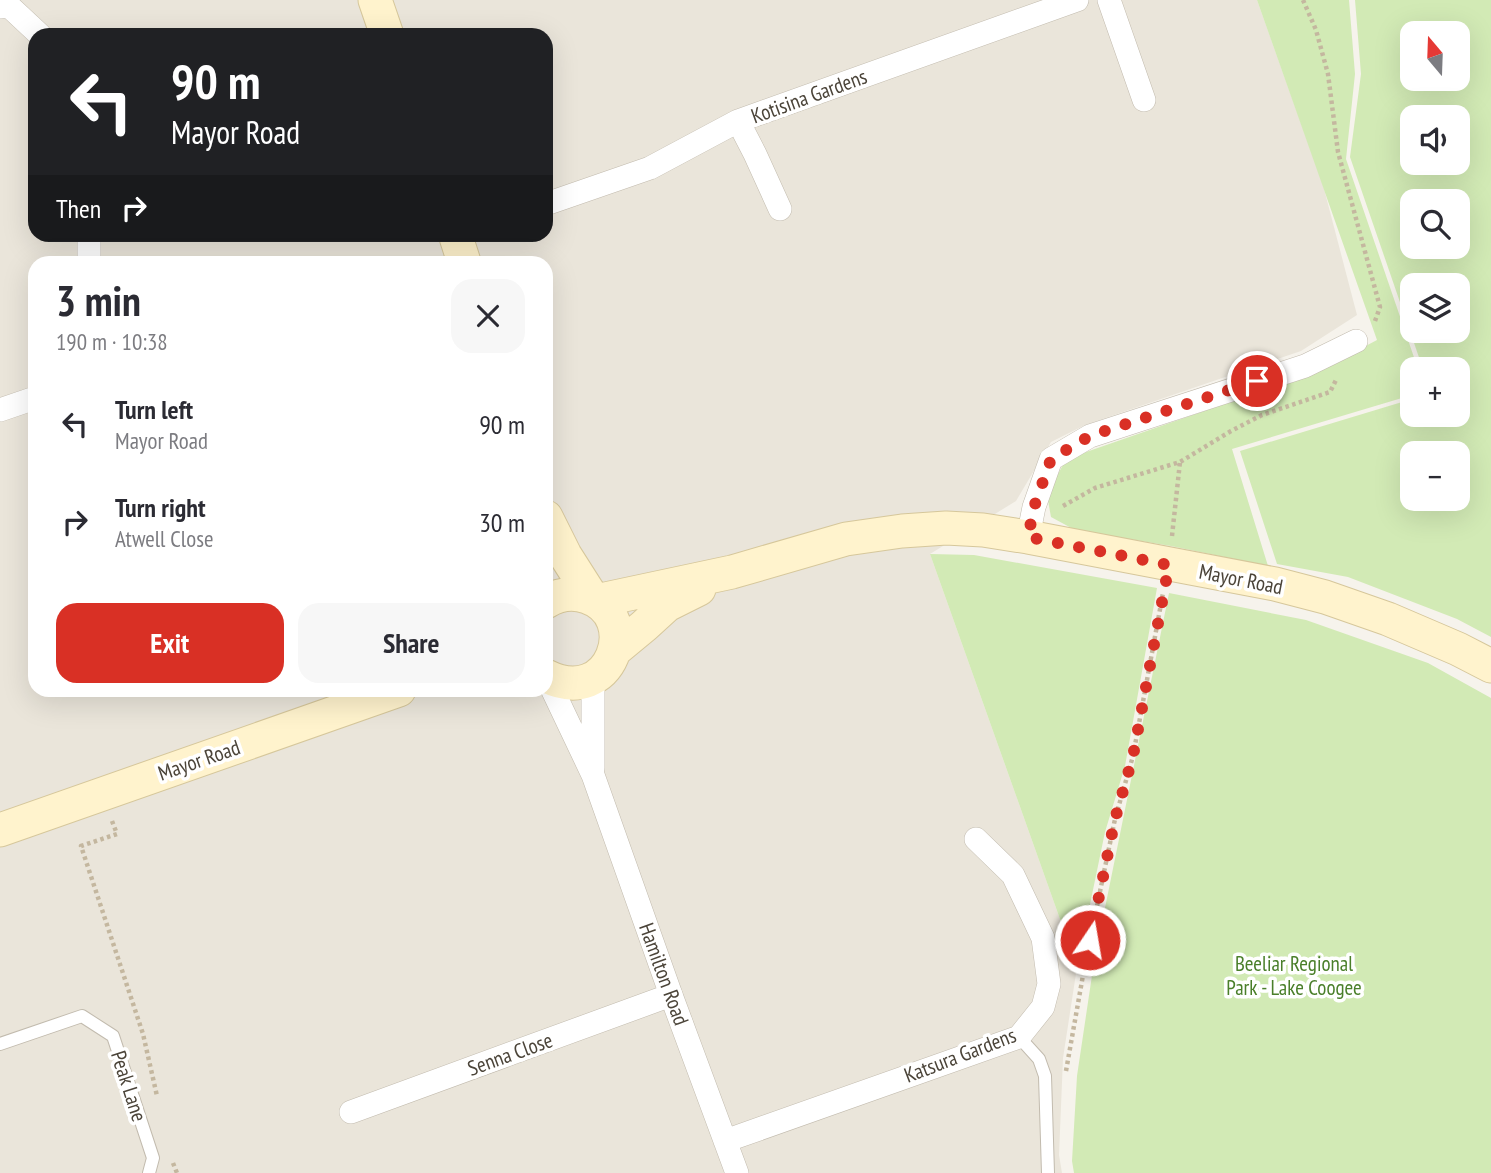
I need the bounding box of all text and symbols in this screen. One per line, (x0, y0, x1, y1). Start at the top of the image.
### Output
north arrow (1400, 21, 1470, 91)
map controls (1400, 21, 1470, 511)
text: 90 m (171, 49, 260, 113)
icon: left (56, 56, 147, 147)
street label: Kotisina Gardens (747, 63, 871, 129)
button: sound (1400, 105, 1470, 175)
text: Mayor Road (171, 111, 300, 153)
icon: right (115, 189, 153, 227)
button: search (1400, 189, 1470, 259)
text: Then (56, 192, 101, 225)
text: 3 min (56, 273, 141, 328)
button: layers (1400, 273, 1470, 343)
button: close (451, 279, 525, 353)
text: 190 m · 10:38 (56, 327, 168, 356)
pin (1227, 351, 1287, 411)
button: + (1400, 357, 1470, 427)
icon: arrive (1238, 362, 1276, 400)
text: Turn left (115, 393, 193, 426)
icon: left (56, 405, 94, 443)
text: 90 m (479, 408, 525, 441)
text: Mayor Road (115, 426, 208, 455)
button: − (1400, 441, 1470, 511)
text: Turn right (115, 491, 206, 524)
icon: right (56, 503, 94, 541)
text: 30 m (479, 506, 525, 539)
text: Atwell Close (115, 524, 213, 553)
street label: Mayor Road (1197, 558, 1285, 600)
button: Exit (56, 603, 284, 683)
button: Share (298, 603, 525, 683)
street label: Mayor Road (155, 733, 243, 787)
position arrow (1053, 903, 1127, 977)
street label: Hamilton Road (633, 919, 695, 1029)
park label: Beeliar Regional Park - Lake Coogee (1226, 950, 1362, 1001)
street label: Katsura Gardens (900, 1021, 1020, 1089)
street label: Senna Close (464, 1026, 556, 1082)
street label: Peak Lane (105, 1047, 153, 1125)

